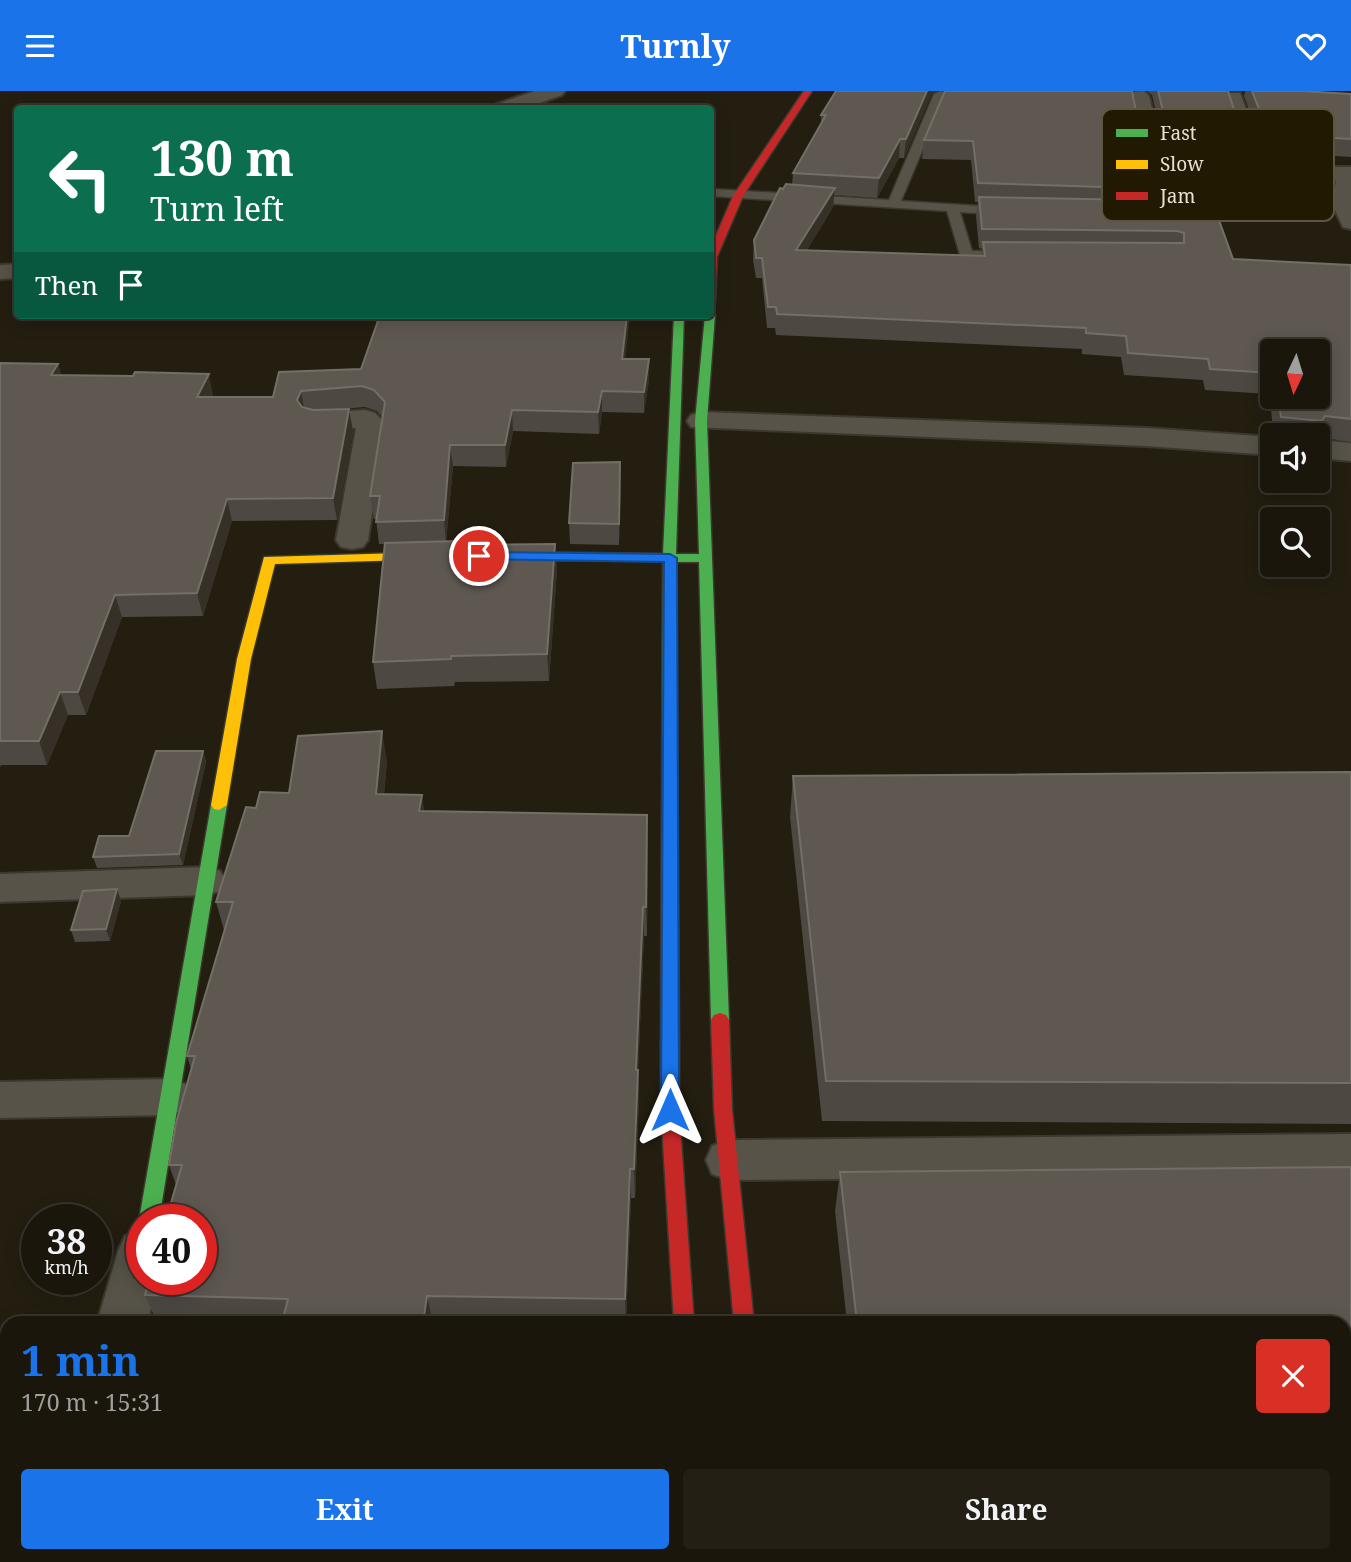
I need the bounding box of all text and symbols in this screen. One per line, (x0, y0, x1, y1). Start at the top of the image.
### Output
text: Turnly (620, 24, 731, 67)
icon: menu (21, 27, 59, 65)
icon: heart (1292, 27, 1330, 65)
legend (1102, 109, 1334, 221)
text: Fast (1160, 120, 1197, 146)
text: 130 m (150, 124, 294, 190)
icon: left (35, 133, 126, 224)
text: Slow (1160, 151, 1204, 177)
text: Jam (1159, 183, 1195, 209)
text: Turn left (150, 187, 284, 230)
icon: arrive (112, 266, 150, 304)
text: Then (35, 267, 98, 303)
north arrow (1260, 339, 1330, 409)
map controls (1260, 339, 1330, 577)
button: sound (1260, 423, 1330, 493)
button: search (1260, 507, 1330, 577)
pin (449, 526, 509, 586)
icon: arrive (460, 537, 498, 575)
position arrow (633, 1073, 707, 1147)
speed limit sign: 40 (126, 1204, 217, 1295)
text: 38 (47, 1217, 86, 1264)
text: km/h (44, 1255, 89, 1279)
text: 1 min (21, 1331, 140, 1388)
button: close (1256, 1339, 1330, 1413)
text: 170 m · 15:31 (21, 1386, 163, 1418)
button: Exit (21, 1469, 669, 1549)
button: Share (683, 1469, 1330, 1549)

